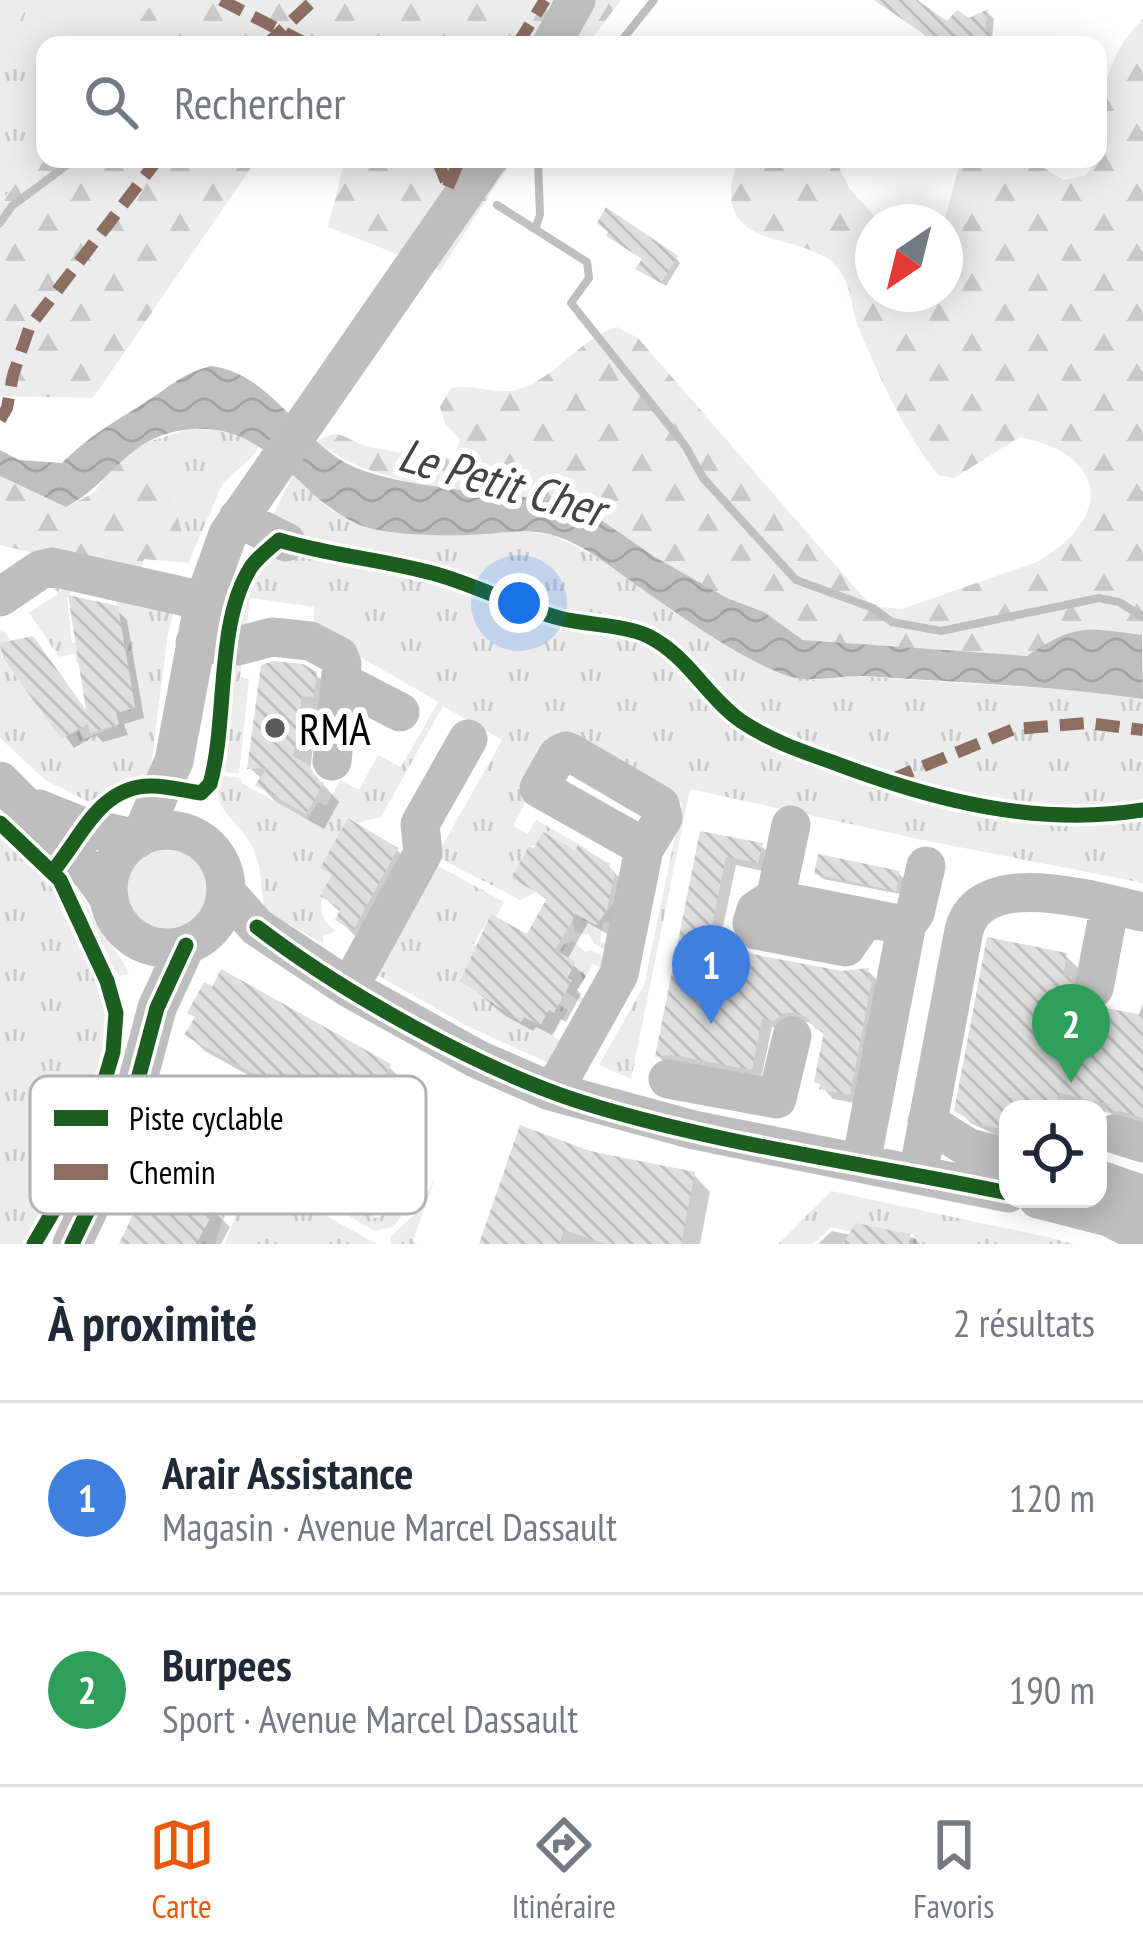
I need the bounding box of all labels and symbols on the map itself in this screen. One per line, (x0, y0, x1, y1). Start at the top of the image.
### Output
north arrow (855, 204, 963, 312)
water label: Le Petit Cher (392, 422, 618, 541)
your location (489, 573, 549, 633)
place label: RMA (299, 699, 371, 757)
marker: RMA (262, 715, 288, 741)
pin: 1 (672, 925, 750, 1024)
pin: 2 (1032, 984, 1110, 1083)
legend (30, 1076, 426, 1214)
text: Piste cyclable (129, 1096, 284, 1139)
text: Chemin (129, 1150, 215, 1193)

